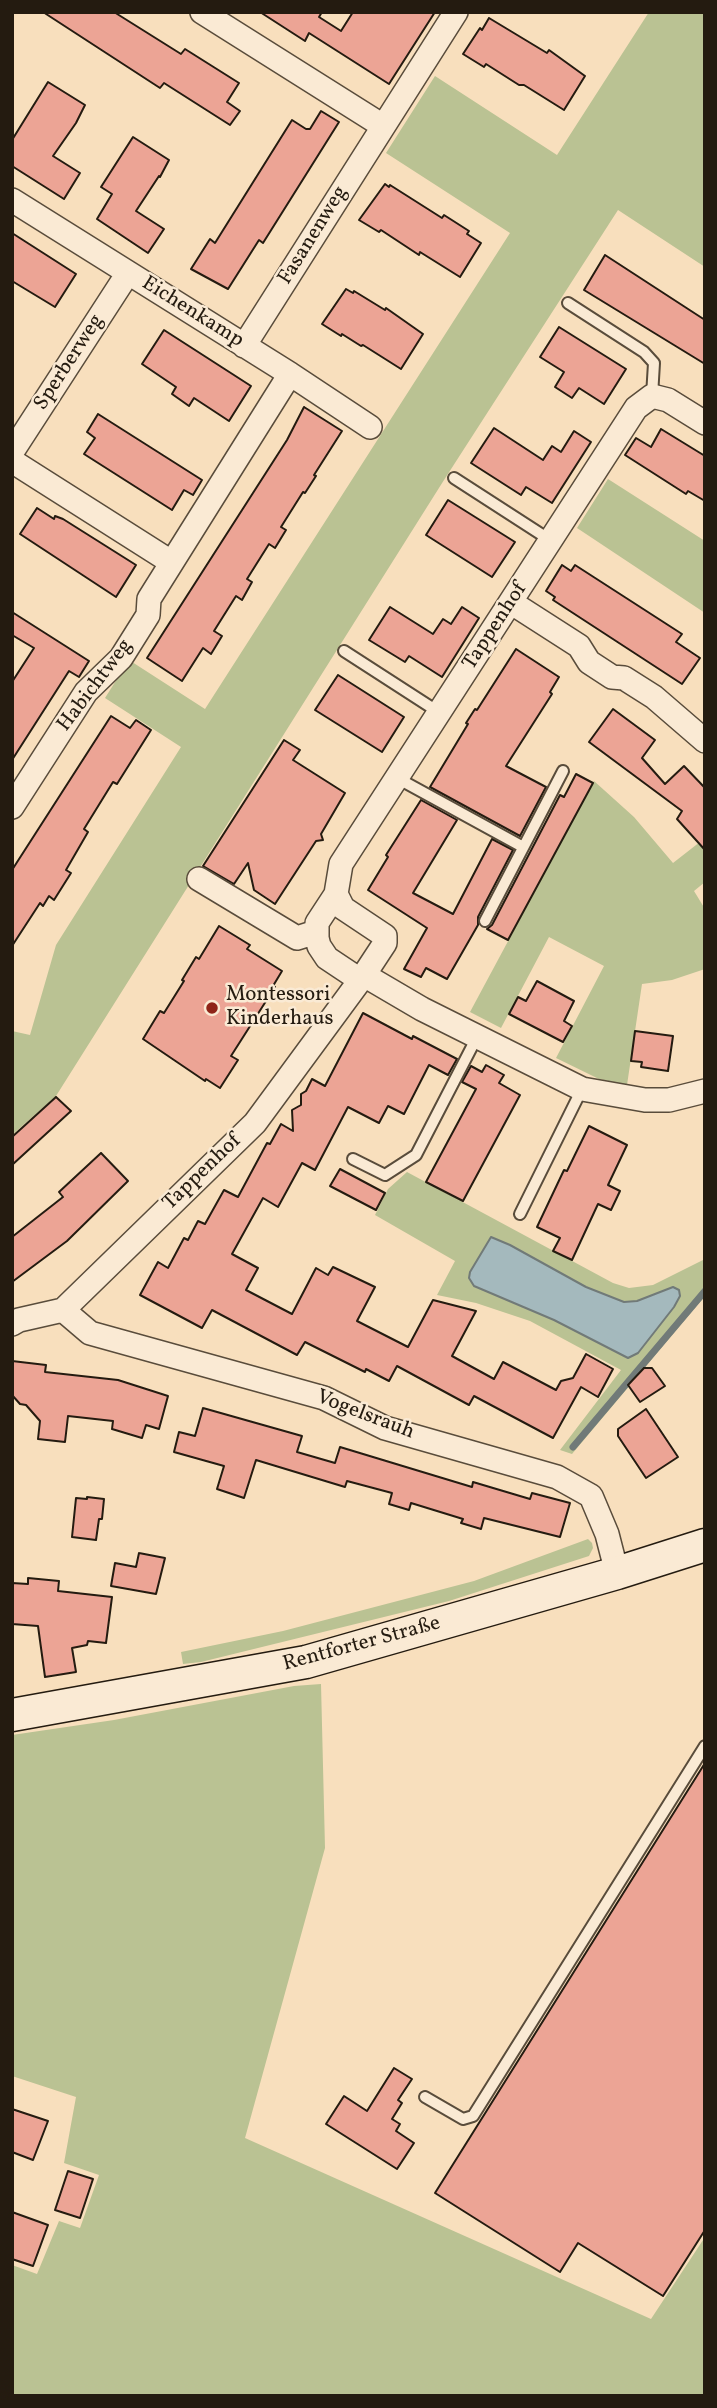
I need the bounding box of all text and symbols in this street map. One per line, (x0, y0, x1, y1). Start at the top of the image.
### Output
street label: Fasanenweg (274, 182, 354, 290)
street label: Eichenkamp (136, 272, 248, 354)
street label: Sperberweg (30, 310, 110, 416)
street label: Tappenhof (458, 579, 534, 675)
street label: Habichtweg (53, 635, 139, 737)
place label: Montessori Kinderhaus (226, 983, 333, 1033)
marker: Montessori Kinderhaus (204, 1000, 220, 1016)
street label: Tappenhof (159, 1130, 247, 1216)
street label: Vogelsrauh (312, 1386, 418, 1446)
street label: Rentforter Straße (281, 1612, 443, 1678)

